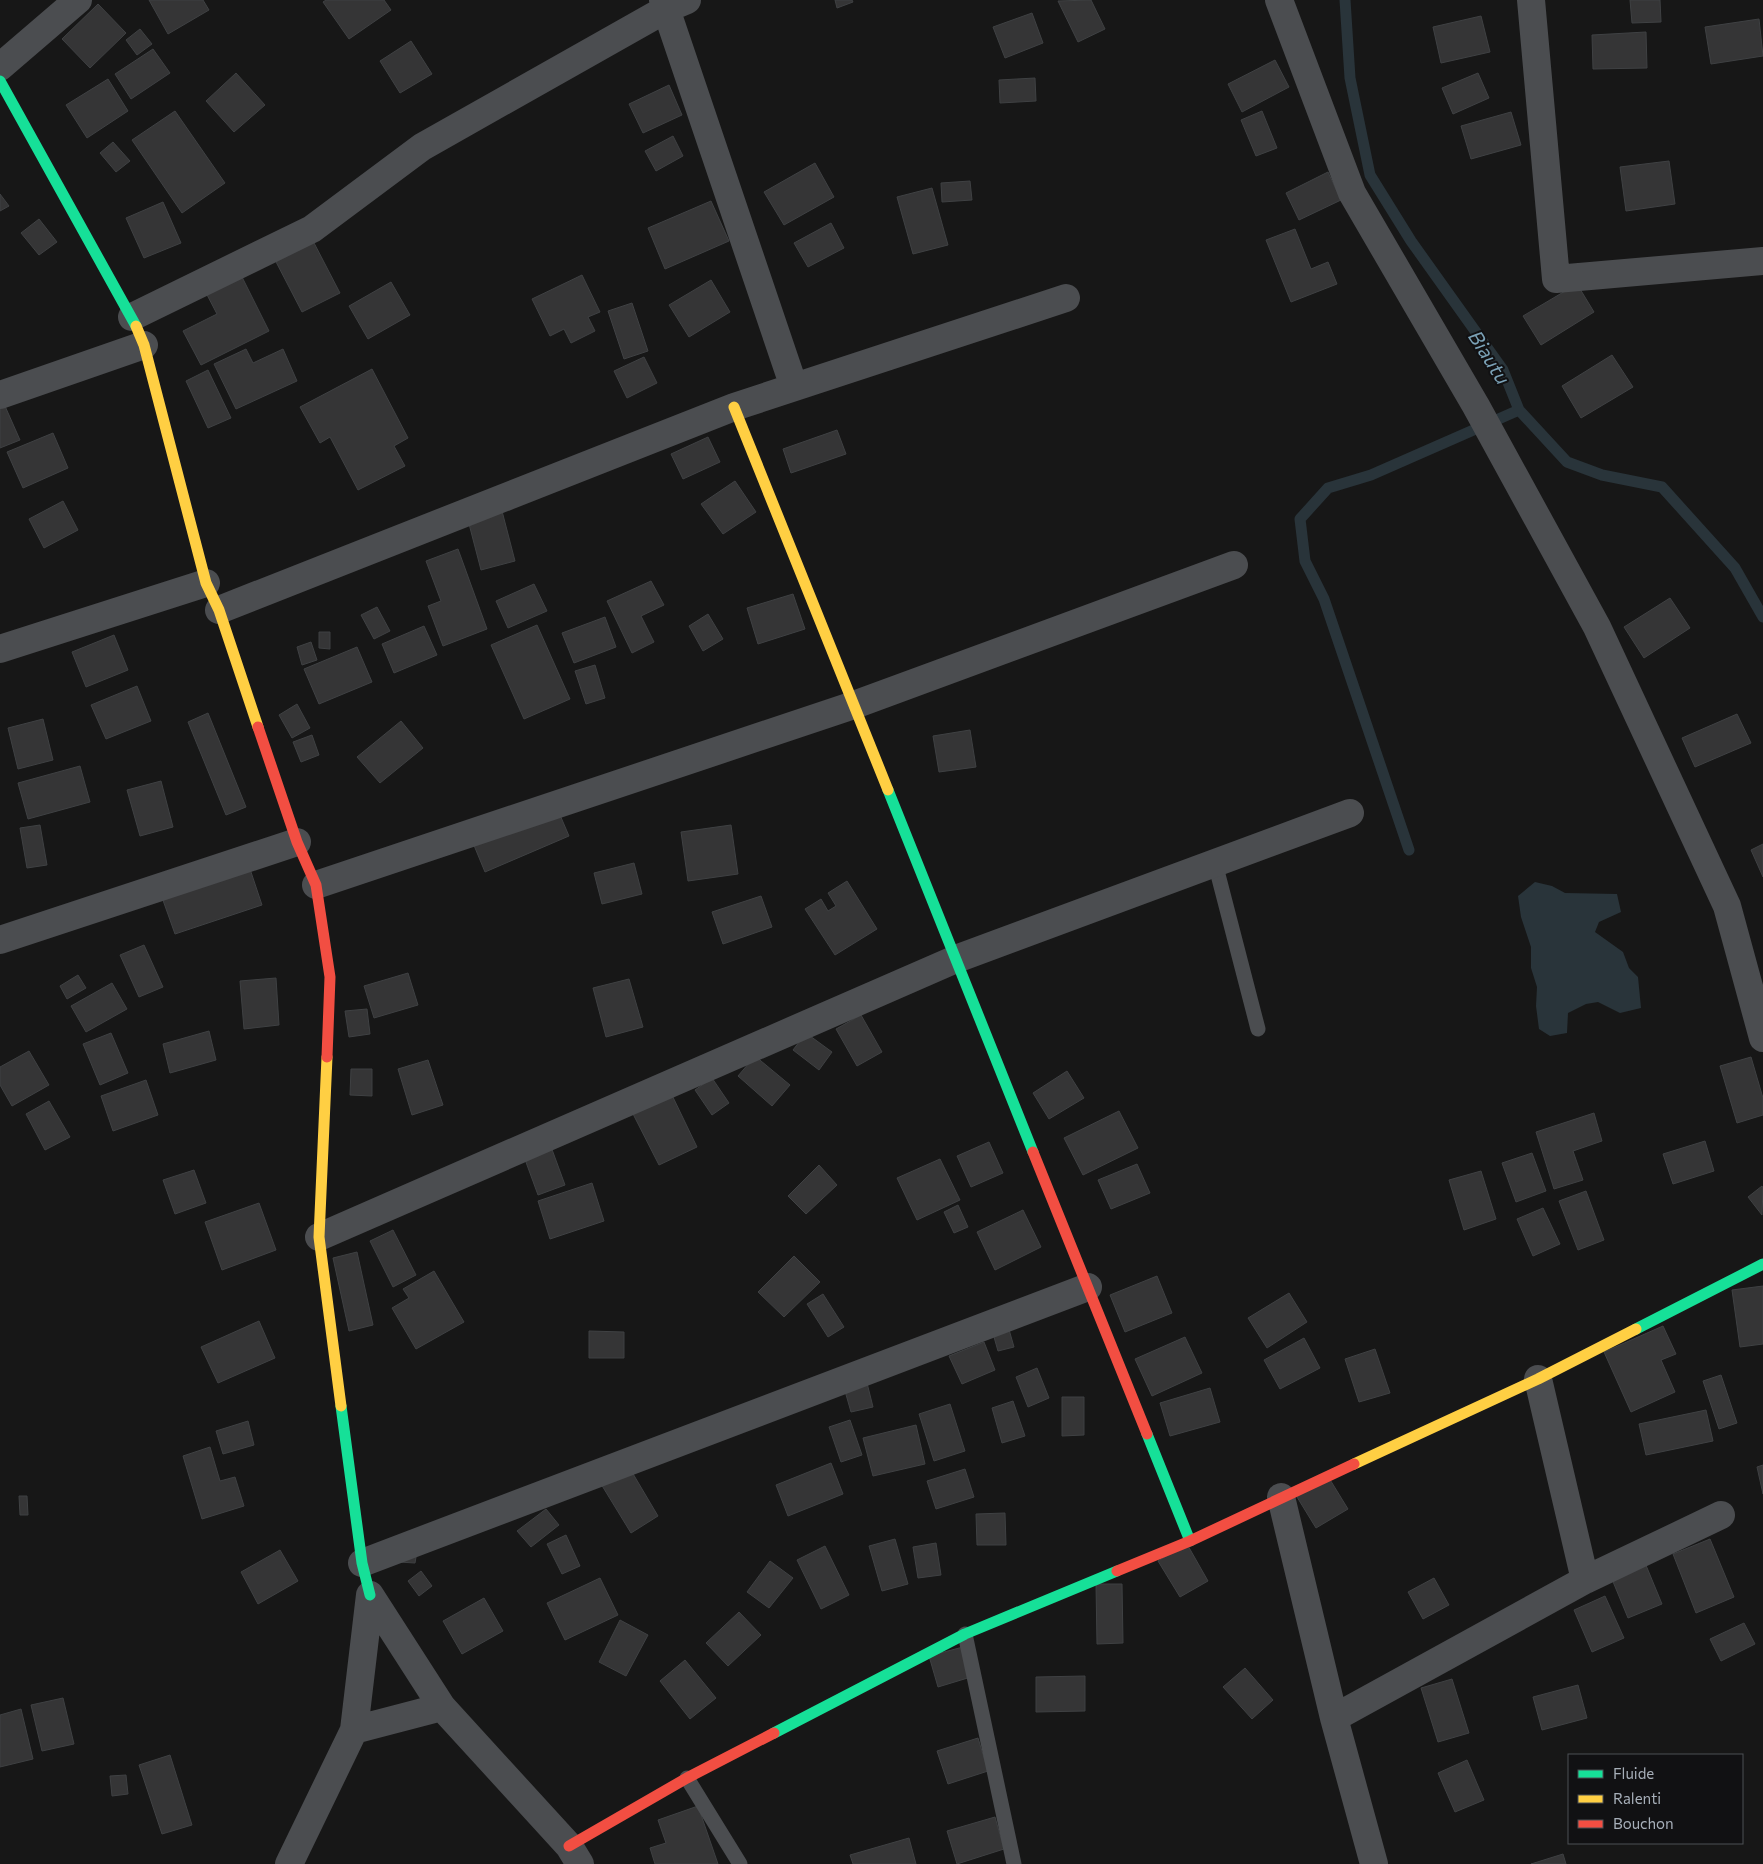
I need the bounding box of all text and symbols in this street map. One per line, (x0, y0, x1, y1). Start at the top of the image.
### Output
water label: Biautu (1464, 326, 1516, 388)
legend (1568, 1754, 1743, 1844)
text: Fluide (1613, 1764, 1654, 1782)
text: Ralenti (1613, 1789, 1661, 1807)
text: Bouchon (1613, 1814, 1674, 1832)

